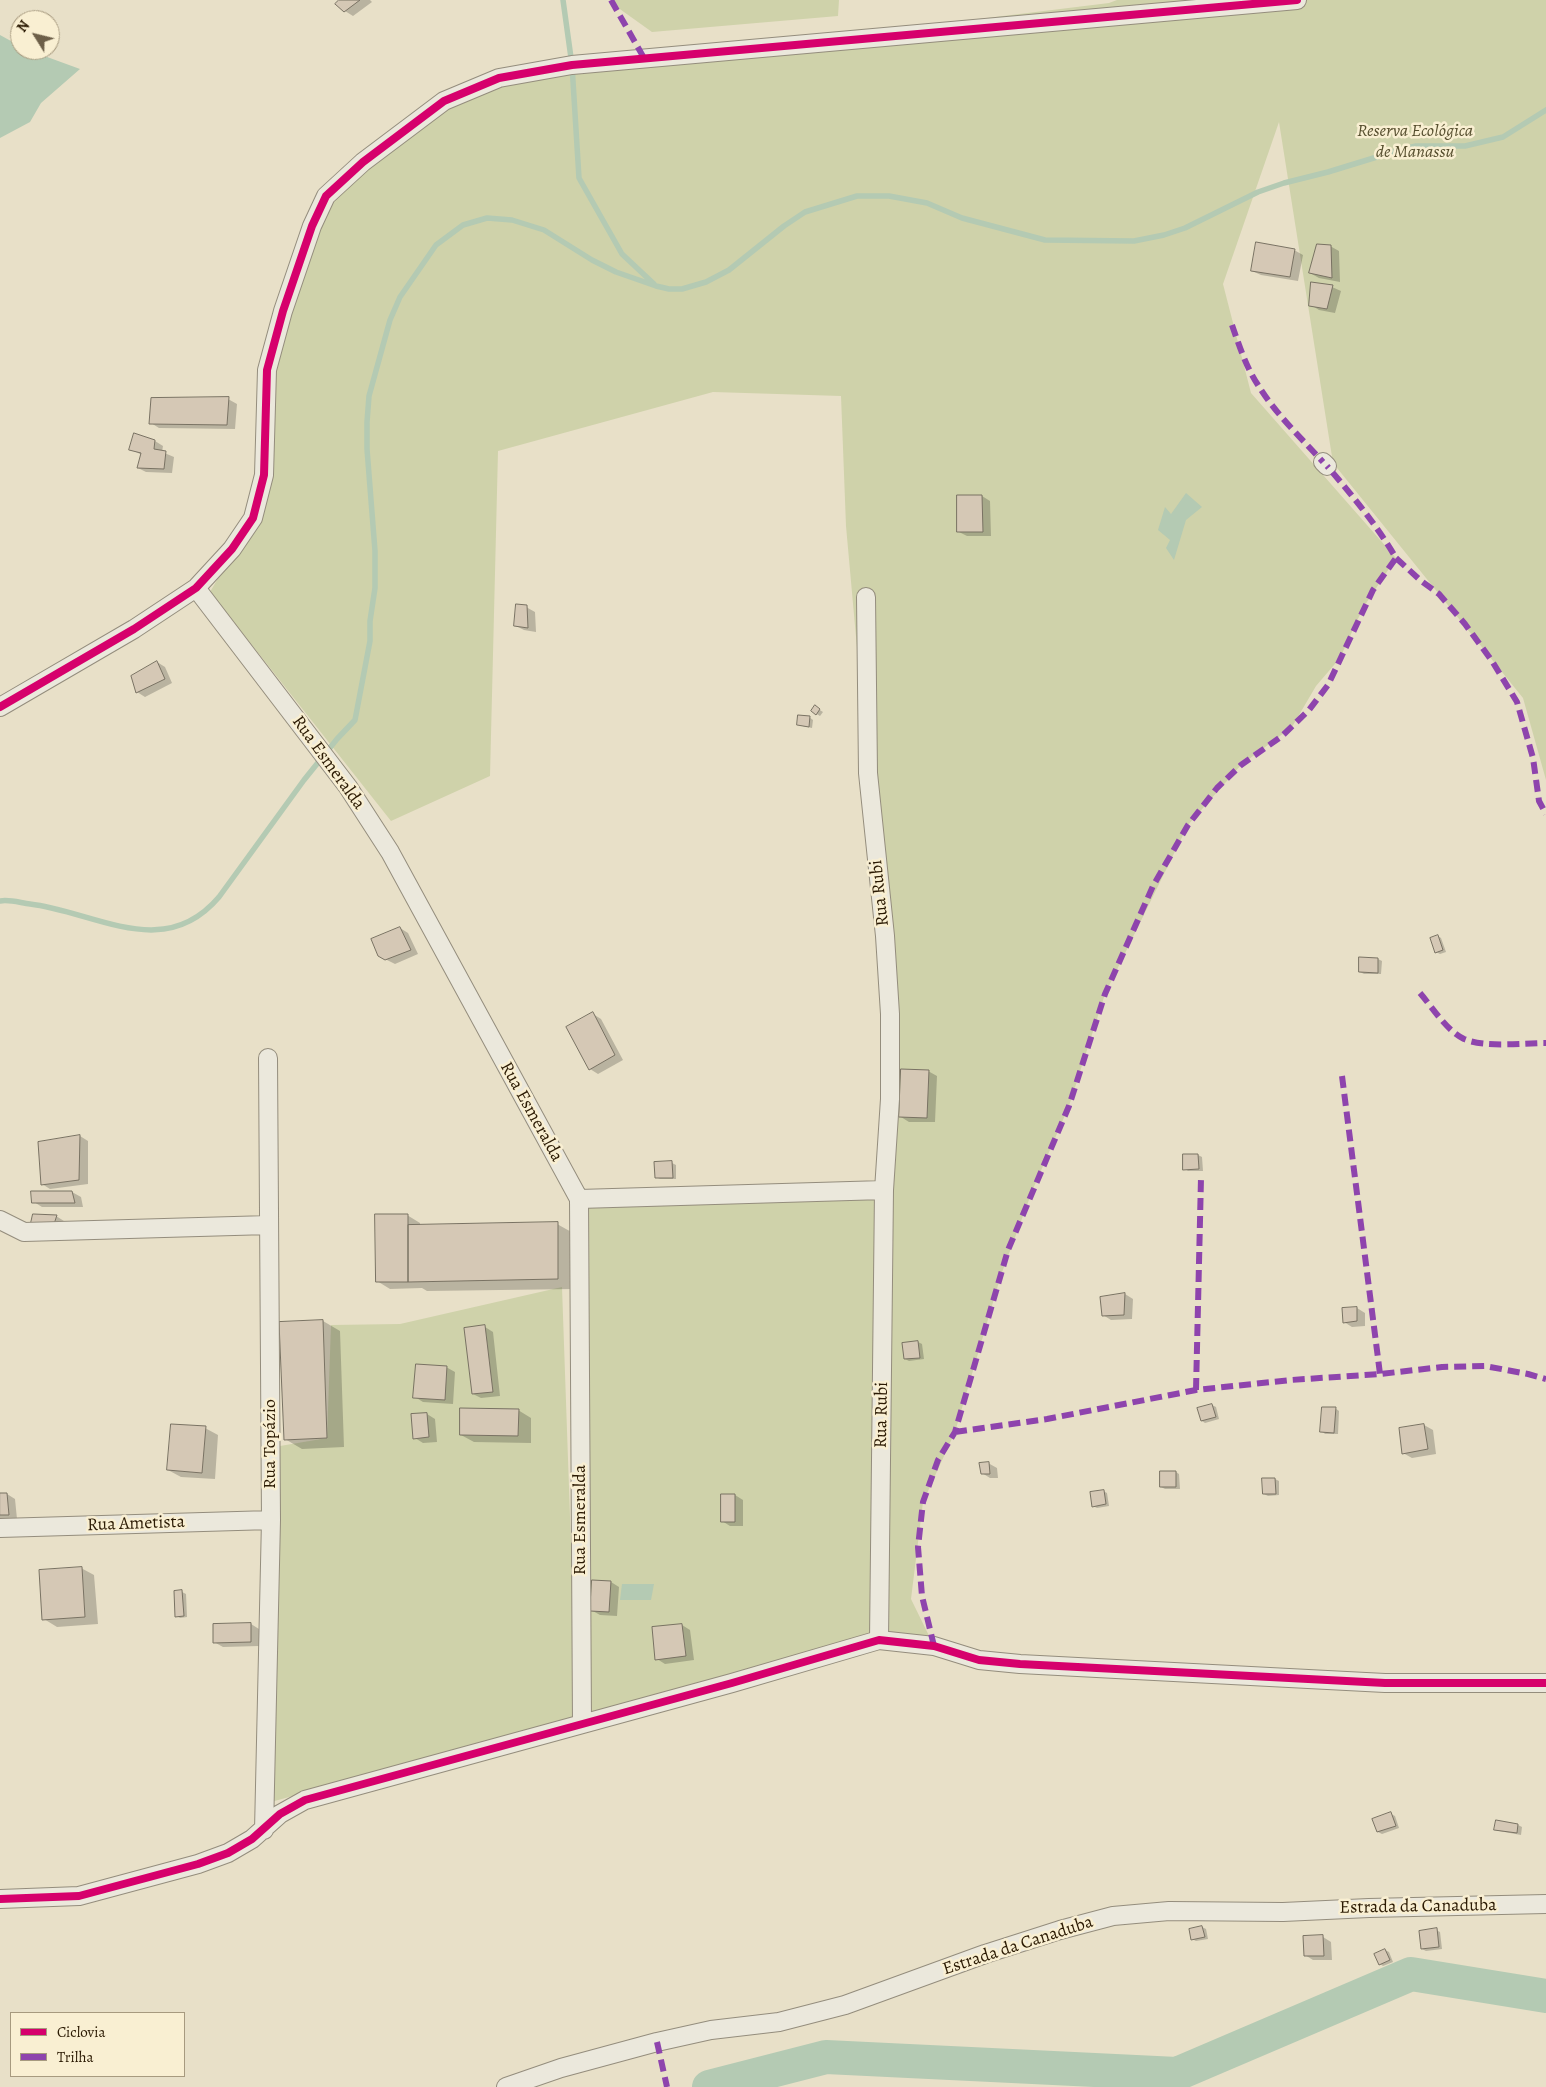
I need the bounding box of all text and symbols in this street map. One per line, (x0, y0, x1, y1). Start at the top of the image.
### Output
north arrow (10, 10, 60, 60)
text: N (13, 17, 34, 36)
park label: Reserva Ecológica de Manassu (1357, 121, 1473, 163)
street label: Rua Esmeralda (287, 712, 369, 814)
street label: Rua Rubi (866, 859, 894, 927)
street label: Rua Esmeralda (495, 1058, 567, 1166)
street label: Rua Rubi (871, 1382, 893, 1448)
street label: Rua Topázio (260, 1399, 282, 1489)
street label: Rua Esmeralda (570, 1465, 592, 1575)
street label: Rua Ametista (87, 1511, 185, 1537)
street label: Estrada da Canaduba (1339, 1895, 1497, 1919)
street label: Estrada da Canaduba (940, 1911, 1096, 1981)
legend (10, 2012, 185, 2077)
text: Ciclovia (57, 2022, 105, 2042)
text: Trilha (57, 2047, 93, 2067)

